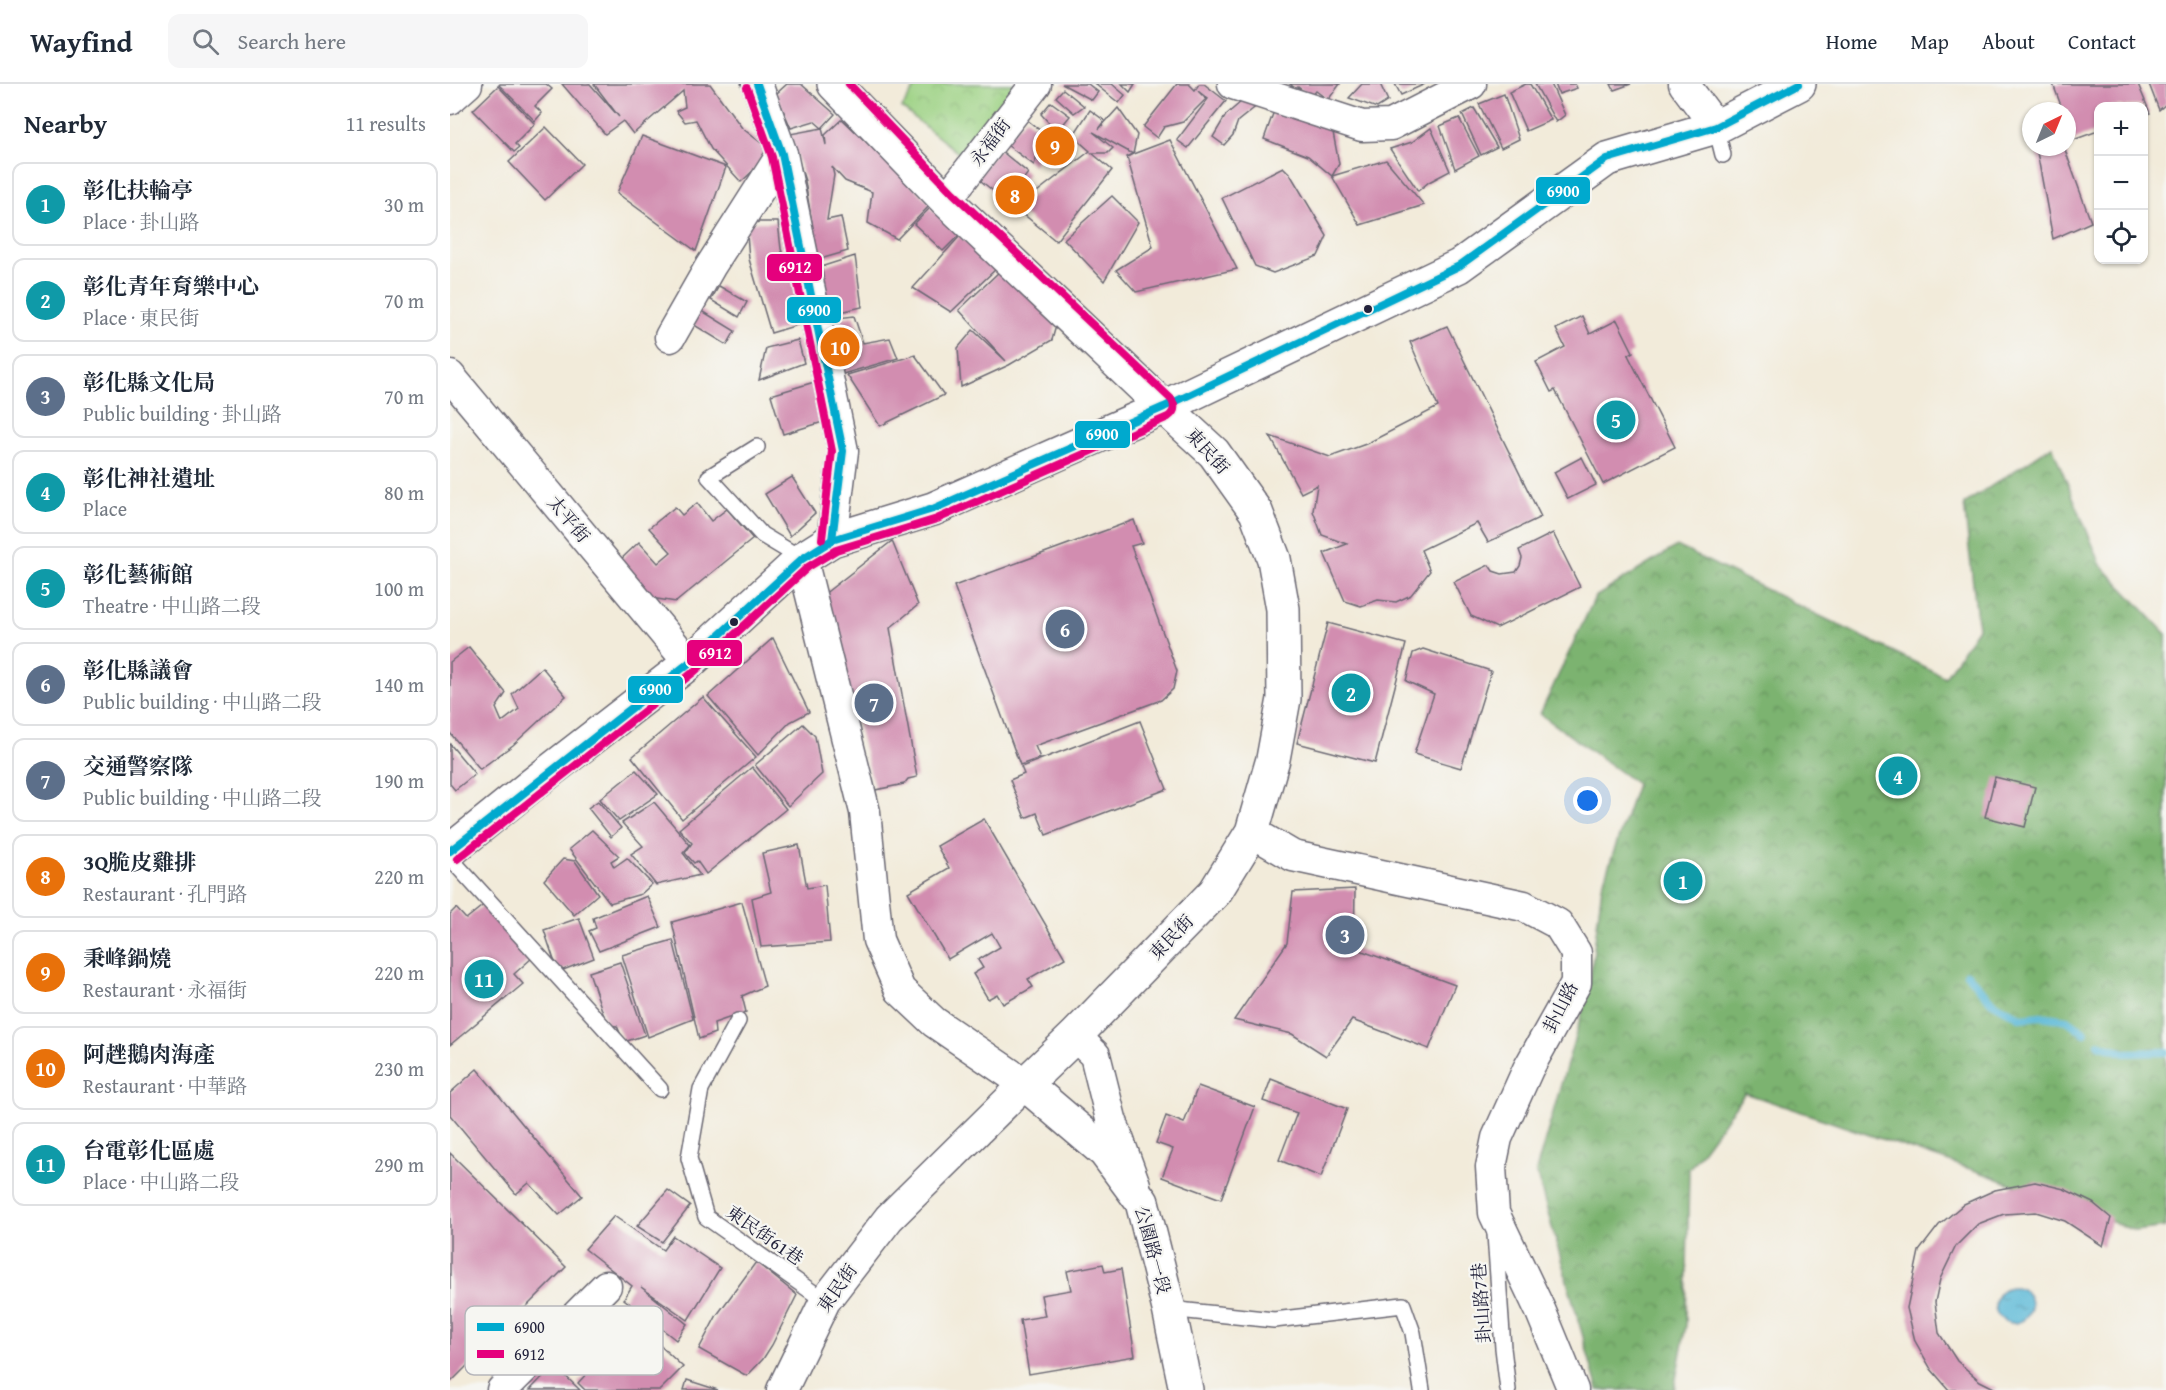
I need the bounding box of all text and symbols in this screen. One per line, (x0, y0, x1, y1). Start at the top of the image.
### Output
search box (168, 14, 588, 68)
text: Wayfind (30, 21, 132, 62)
icon: search (189, 25, 222, 58)
text: Search here (237, 25, 346, 57)
text: Home (1826, 26, 1877, 57)
text: Map (1910, 26, 1949, 57)
text: About (1982, 26, 2035, 57)
text: Contact (2068, 26, 2136, 57)
north arrow (2022, 102, 2076, 156)
map controls (2094, 102, 2148, 264)
button: + (2094, 102, 2148, 156)
text: Nearby (24, 104, 107, 143)
text: 11 results (346, 109, 426, 138)
street label: 永福街 (963, 112, 1017, 172)
pin: 9 (1036, 124, 1074, 168)
button: − (2094, 156, 2148, 210)
pin: 8 (996, 172, 1034, 218)
text: 彰化扶輪亭 (83, 174, 193, 206)
line badge: 6900 (1535, 176, 1591, 205)
text: 6900 (1546, 179, 1580, 203)
text: 1 (40, 190, 51, 219)
text: 30 m (384, 190, 424, 219)
text: Place · 卦山路 (83, 207, 199, 236)
button: locate (2094, 210, 2148, 264)
line badge: 6912 (766, 253, 823, 282)
text: 6912 (778, 255, 812, 279)
text: 彰化青年育樂中心 (83, 270, 259, 302)
text: 2 (40, 286, 51, 315)
text: 70 m (384, 286, 424, 315)
line badge: 6900 (786, 296, 842, 324)
text: 6900 (797, 298, 831, 322)
text: Place · 東民街 (83, 303, 199, 332)
unlabelled marker (1362, 303, 1374, 315)
pin: 10 (820, 324, 860, 370)
text: 彰化縣文化局 (83, 366, 215, 398)
text: 3 (40, 382, 51, 411)
text: 70 m (384, 382, 424, 411)
pin: 5 (1596, 398, 1636, 442)
text: Public building · 卦山路 (83, 399, 281, 428)
line badge: 6900 (1074, 420, 1131, 449)
text: 6900 (1085, 422, 1119, 446)
street label: 東民街 (1180, 422, 1236, 480)
text: 彰化神社遺址 (83, 462, 215, 494)
text: 4 (40, 478, 51, 507)
text: 80 m (384, 478, 424, 507)
street label: 太平街 (541, 490, 597, 548)
text: Place (83, 494, 127, 523)
text: 彰化藝術館 (83, 558, 193, 590)
text: 5 (40, 574, 51, 603)
text: 100 m (374, 574, 424, 603)
text: Theatre · 中山路二段 (83, 591, 261, 620)
pin: 6 (1046, 606, 1084, 652)
unlabelled marker (728, 616, 740, 628)
line badge: 6912 (686, 639, 743, 667)
text: 6912 (698, 641, 732, 665)
text: 彰化縣議會 (83, 654, 193, 686)
text: 6 (40, 670, 51, 699)
text: 140 m (374, 670, 424, 699)
pin: 2 (1332, 670, 1370, 716)
line badge: 6900 (627, 675, 684, 704)
text: 6900 (638, 677, 672, 701)
pin: 7 (854, 680, 894, 726)
text: Public building · 中山路二段 (83, 687, 321, 716)
text: 交通警察隊 (83, 750, 193, 782)
pin: 4 (1878, 754, 1918, 798)
text: 7 (40, 766, 51, 795)
text: 190 m (374, 766, 424, 795)
text: Public building · 中山路二段 (83, 783, 321, 812)
your location (1573, 786, 1602, 815)
text: 3Q脆皮雞排 (83, 846, 196, 878)
pin: 1 (1664, 858, 1702, 904)
text: 8 (40, 862, 51, 891)
text: 220 m (374, 862, 424, 891)
text: Restaurant · 孔門路 (83, 879, 247, 908)
street label: 東民街 (1143, 908, 1199, 966)
pin: 3 (1326, 912, 1364, 958)
text: 秉峰鍋燒 (83, 942, 171, 974)
pin: 11 (465, 956, 504, 1002)
text: 9 (40, 958, 51, 987)
text: 220 m (374, 958, 424, 987)
text: Restaurant · 永福街 (83, 975, 247, 1004)
street label: 卦山路 (1536, 977, 1584, 1037)
text: 阿趖鵝肉海產 (83, 1038, 215, 1070)
text: 10 (35, 1054, 56, 1083)
text: 230 m (374, 1054, 424, 1083)
text: Restaurant · 中華路 (83, 1071, 247, 1100)
text: 台電彰化區處 (83, 1134, 215, 1166)
text: 11 (35, 1150, 56, 1179)
text: 290 m (374, 1150, 424, 1179)
text: Place · 中山路二段 (83, 1167, 239, 1196)
street label: 東民街61巷 (721, 1198, 809, 1272)
street label: 公園路一段 (1128, 1203, 1178, 1297)
street label: 東民街 (810, 1258, 864, 1318)
street label: 卦山路7巷 (1465, 1262, 1497, 1344)
legend (465, 1306, 663, 1375)
text: 6900 (514, 1315, 545, 1339)
text: 6912 (514, 1342, 545, 1366)

